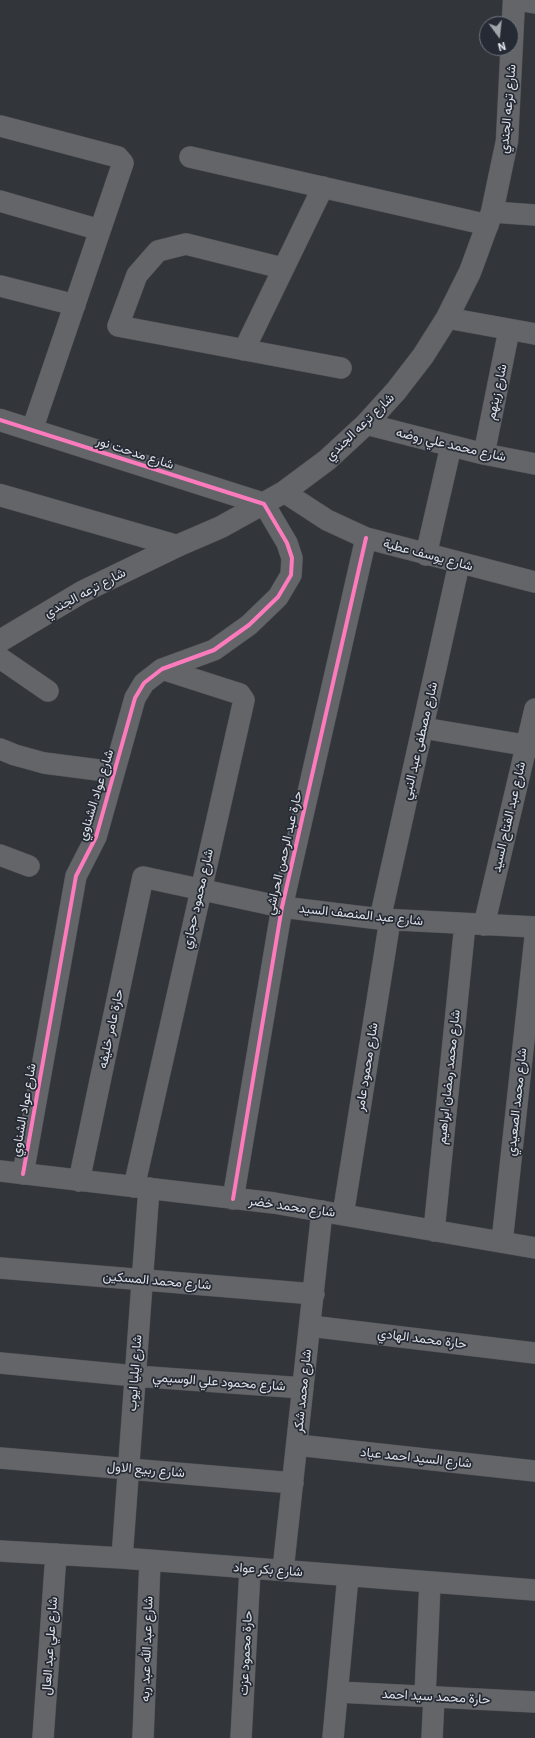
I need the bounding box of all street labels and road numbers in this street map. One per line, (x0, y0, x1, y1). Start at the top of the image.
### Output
street label: شارع ترعه الجندي (496, 64, 520, 154)
street label: شارع زينهم (483, 363, 511, 421)
street label: شارع ترعه الجندي (322, 390, 398, 464)
street label: شارع محمد علي روضه (394, 425, 508, 465)
street label: شارع مدحت نور (94, 433, 176, 473)
street label: شارع يوسف عطية (381, 536, 475, 574)
street label: شارع ترعه الجندي (42, 565, 128, 621)
street label: شارع مصطفى عبد النبي (399, 680, 441, 802)
street label: شارع عواد الشناوي (75, 748, 117, 842)
street label: شارع عبد الفتاح السيد (489, 760, 529, 874)
street label: حارة عبد الرحمن الحراشي (262, 789, 306, 917)
street label: شارع محمود حجازي (179, 847, 217, 951)
street label: شارع عبد المنصف السيد (298, 901, 424, 929)
street label: حارة عامر خليفه (95, 988, 127, 1070)
street label: شارع محمد رمضان ابراهيم (434, 1009, 464, 1145)
street label: شارع محمود عامر (352, 1021, 382, 1113)
street label: شارع محمد الصعيدي (504, 1047, 530, 1157)
street label: شارع عواد الشناوي (8, 1062, 40, 1158)
street label: شارع محمد خضر (248, 1193, 336, 1221)
street label: شارع محمد المسكين (102, 1268, 212, 1294)
street label: حارة محمد الهادي (376, 1326, 468, 1352)
street label: شارع ايليا ايوب (125, 1334, 145, 1412)
street label: شارع محمد شكر (291, 1348, 315, 1434)
street label: شارع محمود علي الوسيمي (152, 1370, 286, 1394)
street label: شارع السيد احمد عياد (360, 1444, 472, 1472)
street label: شارع ربيع الاول (106, 1459, 186, 1481)
street label: شارع بكر عواد (233, 1560, 303, 1580)
street label: شارع علي عبد العال (39, 1596, 61, 1696)
street label: شارع عبد الله عبد ربه (137, 1596, 157, 1702)
street label: حارة محمود عزت (236, 1610, 256, 1696)
street label: حارة محمد سيد احمد (381, 1686, 491, 1708)

